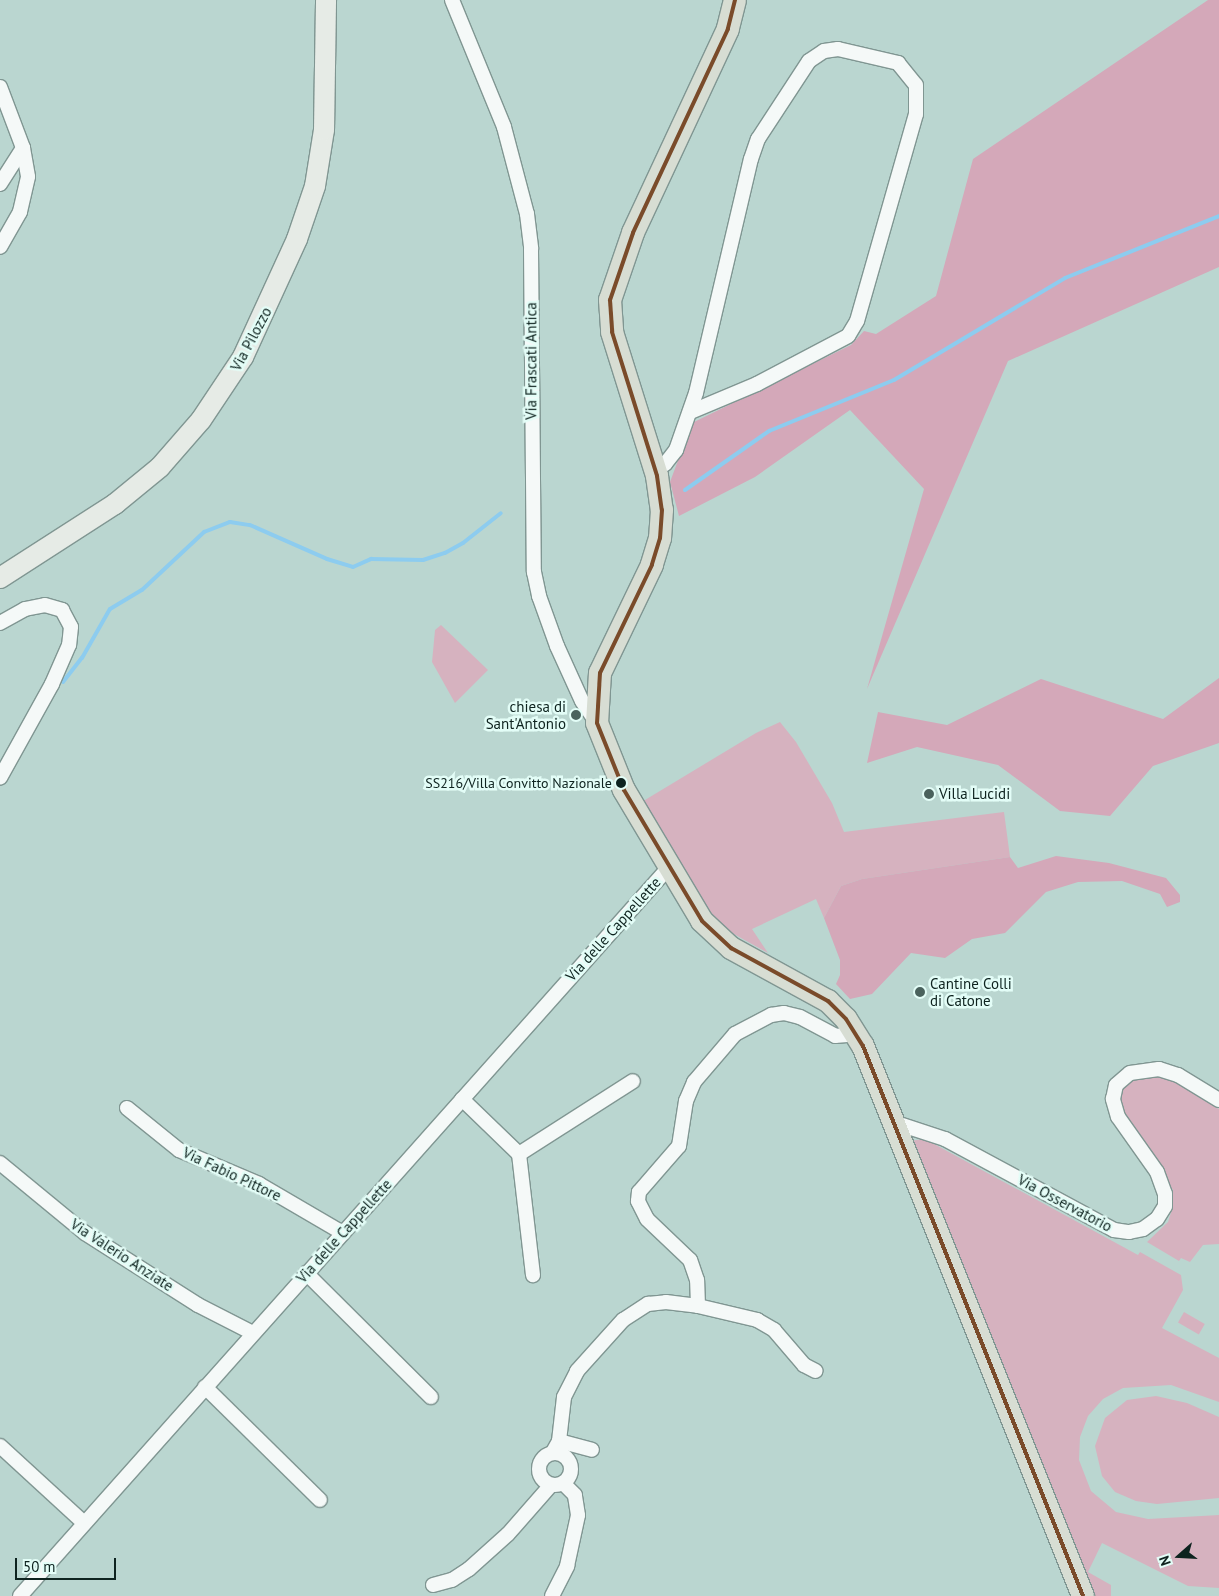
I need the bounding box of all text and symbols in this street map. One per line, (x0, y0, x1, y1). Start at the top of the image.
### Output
street label: Via Frascati Antica (522, 302, 540, 420)
street label: Via Pilozzo (227, 304, 275, 374)
place label: chiesa di Sant'Antonio (486, 697, 566, 732)
marker: chiesa di Sant'Antonio (570, 709, 582, 721)
place label: SS216/Villa Convitto Nazionale (425, 775, 612, 791)
marker: SS216/Villa Convitto Nazionale (616, 778, 626, 788)
place label: Villa Lucidi (939, 785, 1010, 803)
marker: Villa Lucidi (923, 788, 935, 800)
street label: Via delle Cappellette (562, 873, 664, 985)
place label: Cantine Colli di Catone (930, 974, 1012, 1009)
marker: Cantine Colli di Catone (914, 986, 926, 998)
street label: Via Fabio Pittore (180, 1143, 284, 1205)
street label: Via Osservatorio (1015, 1171, 1115, 1235)
street label: Via delle Cappellette (293, 1175, 395, 1287)
street label: Via Valerio Anziate (67, 1215, 177, 1295)
north arrow (1154, 1531, 1204, 1581)
scale bar (18, 1548, 119, 1580)
text: N (1155, 1554, 1175, 1568)
text: 50 m (23, 1557, 56, 1576)

